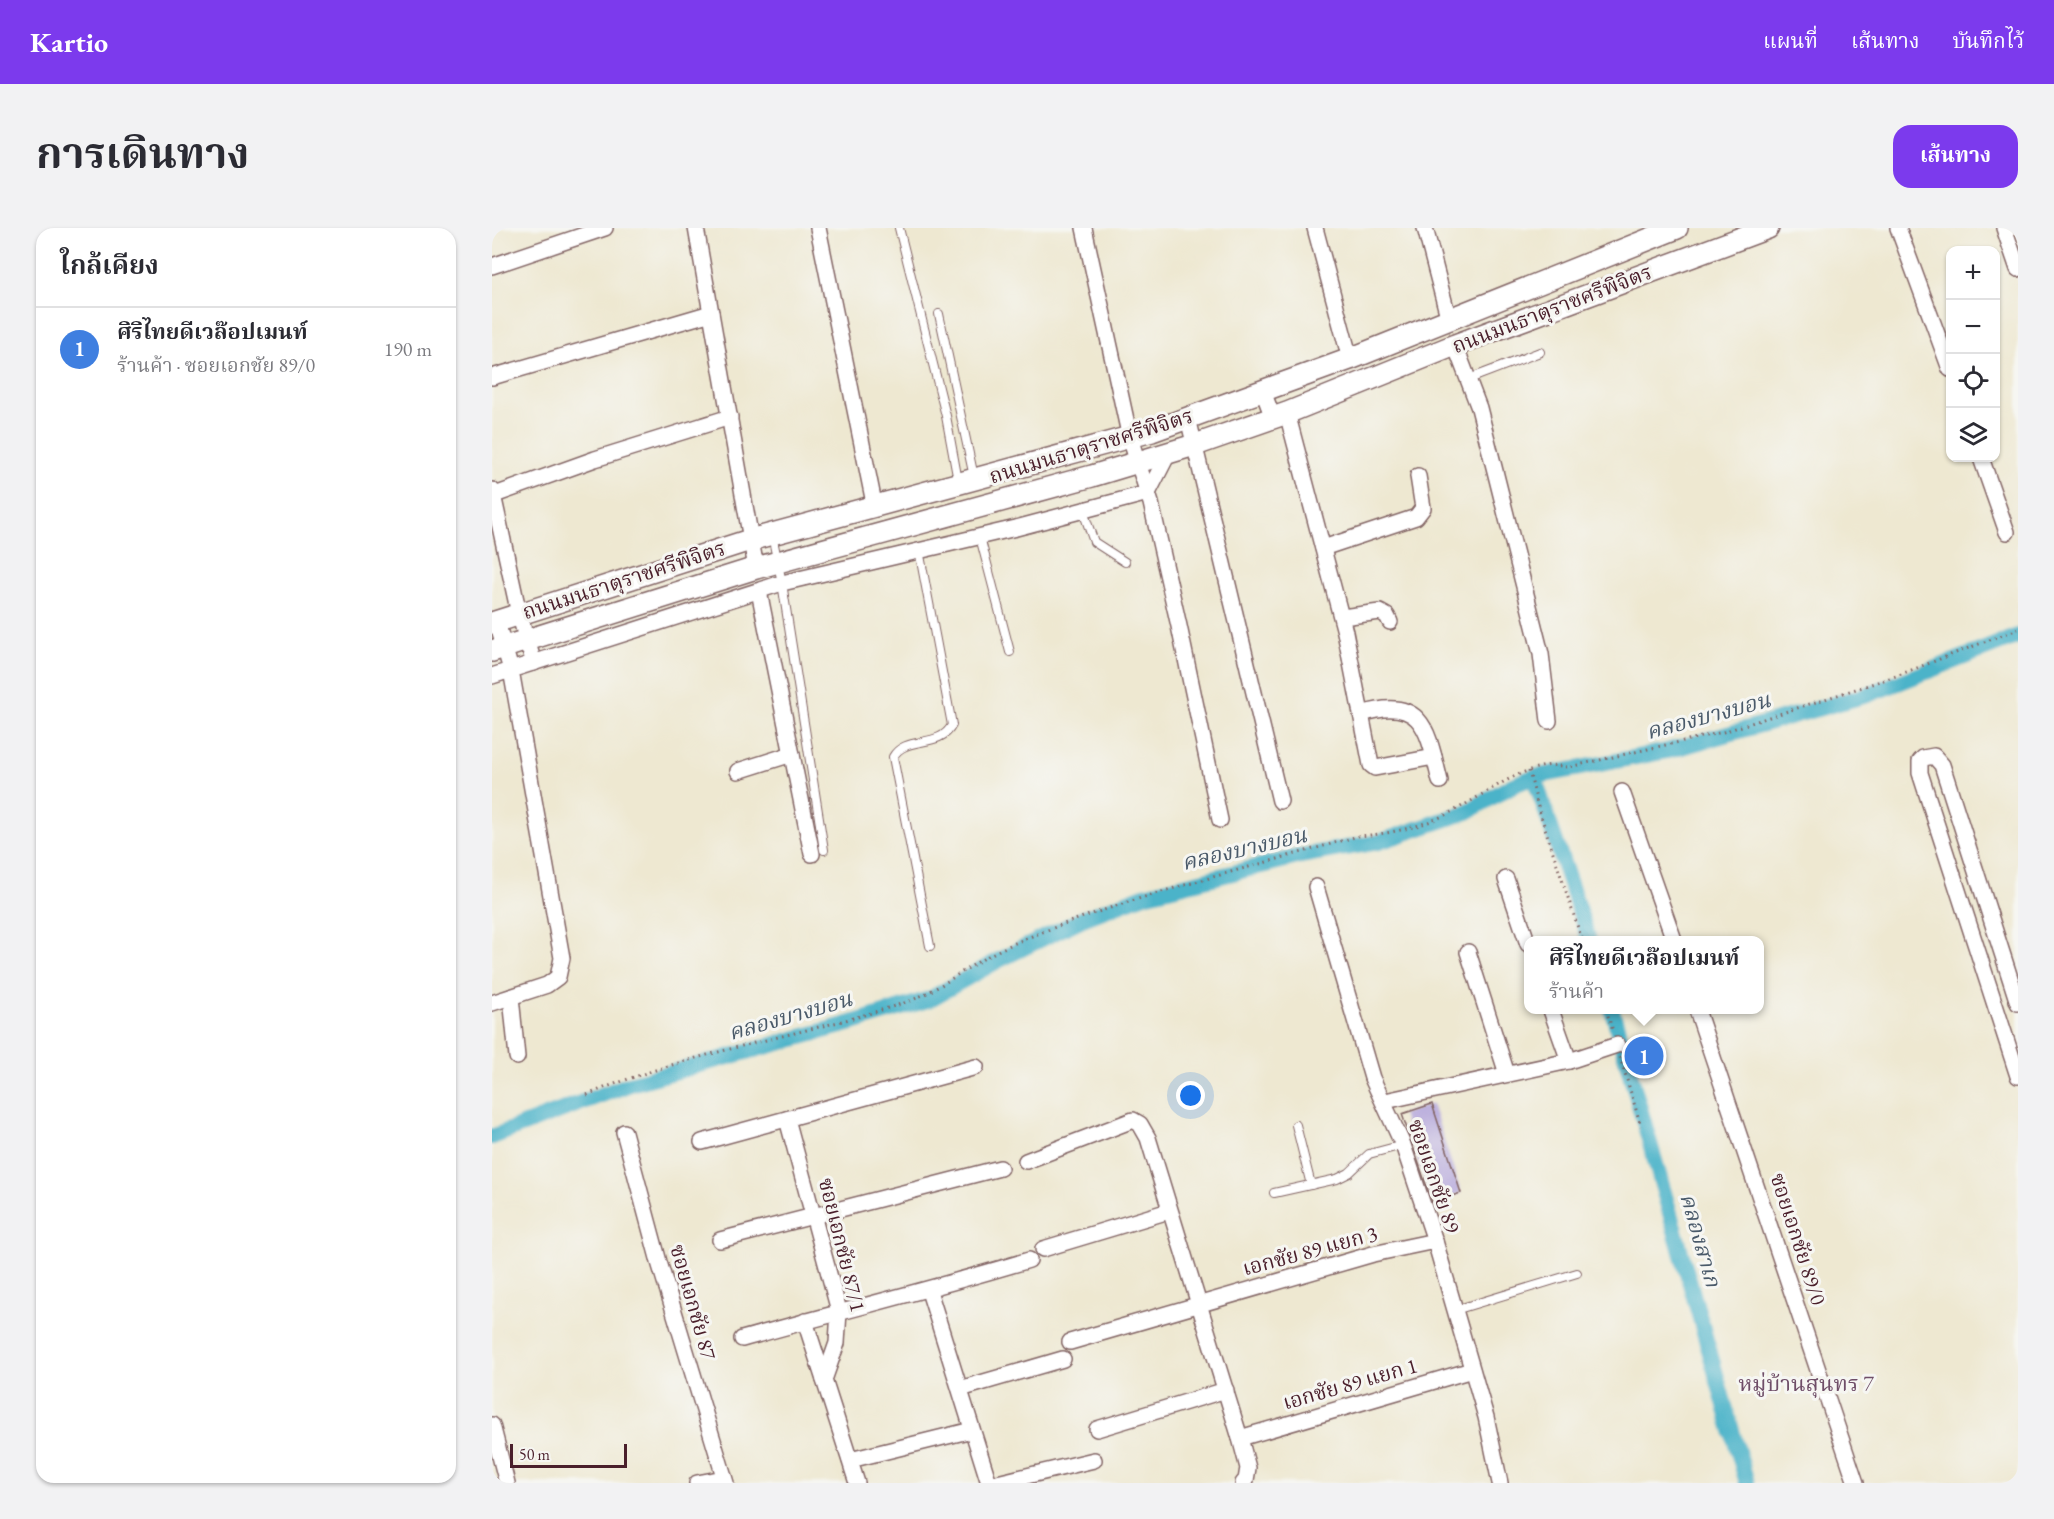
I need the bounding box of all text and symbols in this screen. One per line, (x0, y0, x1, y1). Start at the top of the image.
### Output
text: Kartio (30, 24, 108, 60)
text: แผนที่ (1763, 27, 1818, 54)
text: เส้นทาง (1851, 27, 1919, 54)
text: บันทึกไว้ (1952, 27, 2024, 54)
button: เส้นทาง (1893, 125, 2018, 188)
text: การเดินทาง (36, 126, 249, 181)
map controls (1946, 246, 2000, 462)
button: + (1946, 246, 2000, 300)
text: ใกล้เคียง (60, 248, 159, 282)
street label: ถนนมนธาตุราชศรีพิจิตร (1448, 258, 1656, 360)
button: − (1946, 300, 2000, 354)
text: ศิริไทยดีเวล๊อปเมนท์ (117, 317, 308, 346)
text: 1 (74, 336, 85, 362)
text: 190 m (384, 336, 432, 362)
text: ร้านค้า · ซอยเอกชัย 89/0 (117, 352, 315, 378)
button: locate (1946, 354, 2000, 408)
street label: ถนนมนธาตุราชศรีพิจิตร (986, 402, 1196, 490)
button: layers (1946, 408, 2000, 462)
street label: ถนนมนธาตุราชศรีพิจิตร (519, 534, 729, 626)
water label: คลองบางบอน (1643, 685, 1774, 746)
water label: คลองบางบอน (1179, 820, 1310, 877)
popup (1524, 936, 1764, 1014)
text: ศิริไทยดีเวล๊อปเมนท์ (1549, 943, 1739, 972)
text: ร้านค้า (1549, 978, 1604, 1004)
water label: คลองบางบอน (725, 984, 856, 1047)
pin: 1 (1624, 1034, 1664, 1078)
your location (1176, 1081, 1205, 1110)
street label: ซอยเอกชัย 89 (1402, 1115, 1467, 1236)
street label: ซอยเอกชัย 89/0 (1764, 1169, 1833, 1308)
street label: ซอยเอกชัย 87/1 (813, 1175, 872, 1315)
water label: คลองสาเก (1673, 1190, 1728, 1291)
street label: เอกชัย 89 แยก 3 (1239, 1220, 1380, 1282)
street label: ซอยเอกชัย 87 (664, 1241, 723, 1364)
street label: เอกชัย 89 แยก 1 (1279, 1351, 1420, 1416)
district label: หมู่บ้านสุนทร 7 (1738, 1369, 1874, 1398)
scale bar (510, 1441, 627, 1468)
text: 50 m (519, 1444, 550, 1465)

